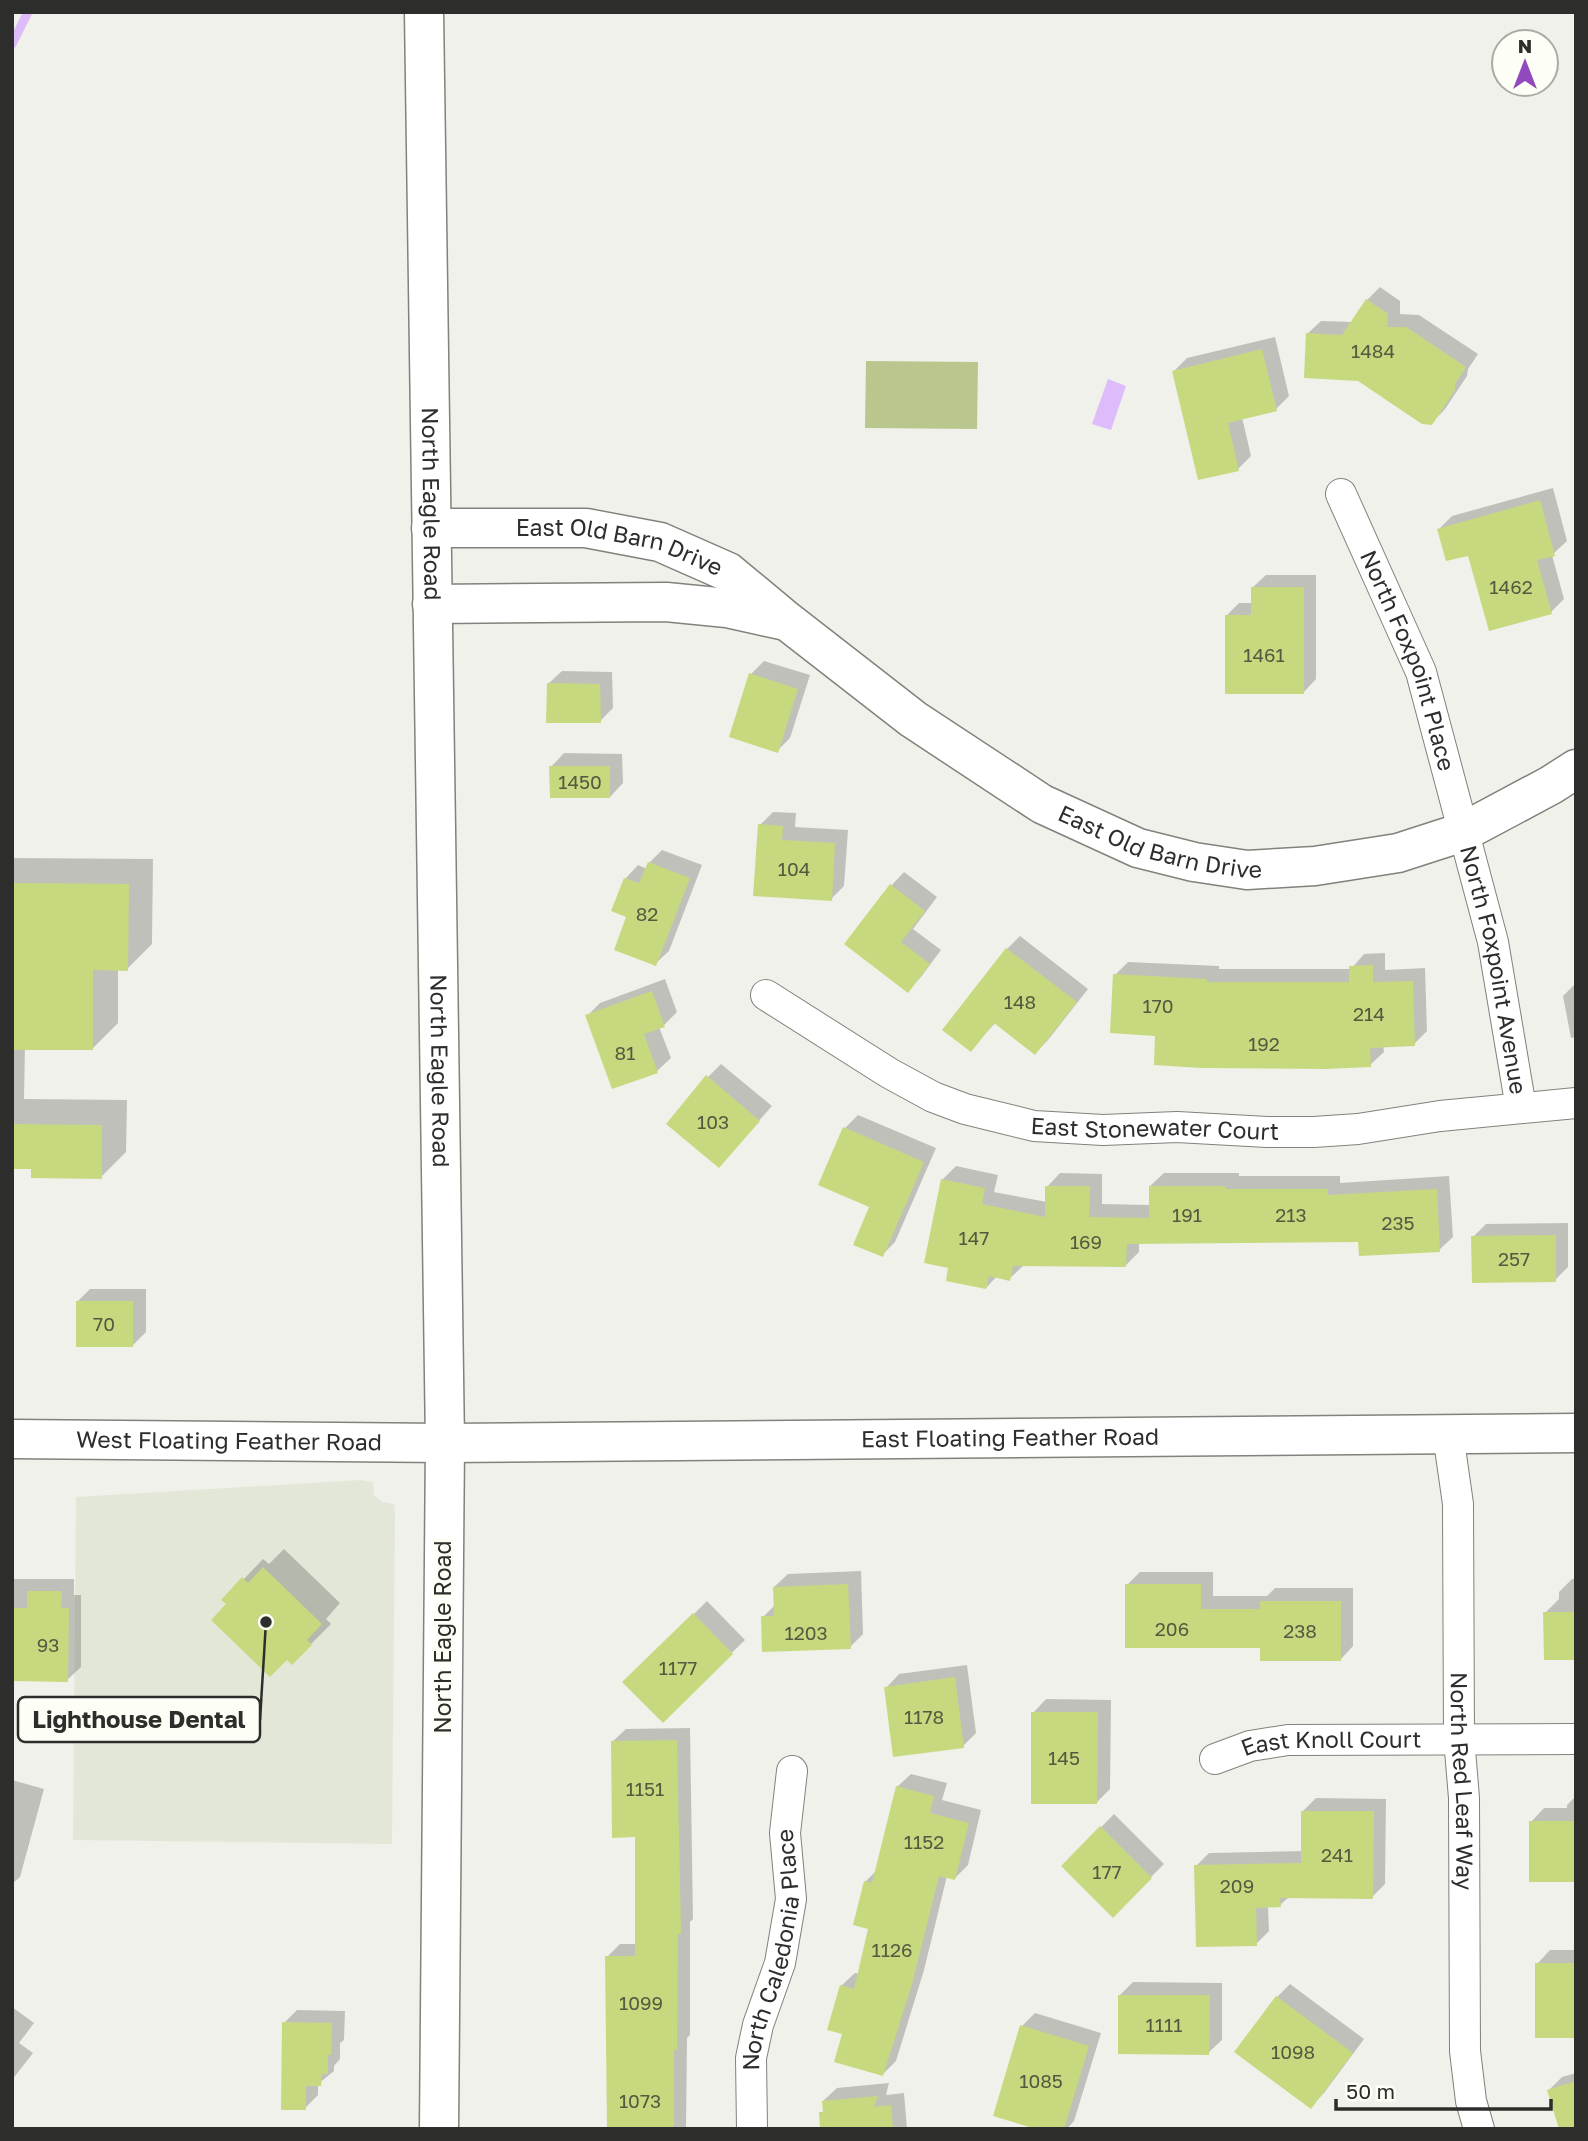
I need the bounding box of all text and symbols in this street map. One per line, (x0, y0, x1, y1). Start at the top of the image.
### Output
north arrow (1490, 28, 1560, 98)
text: N (1518, 34, 1532, 57)
house number: 1484 (1351, 339, 1395, 362)
street label: North Eagle Road (417, 407, 448, 601)
street label: East Old Barn Drive (516, 513, 727, 581)
street label: North Foxpoint Place (1355, 545, 1462, 774)
house number: 1462 (1489, 575, 1533, 598)
house number: 1461 (1243, 643, 1285, 666)
house number: 1450 (558, 770, 602, 793)
street label: East Old Barn Drive (1054, 798, 1263, 883)
street label: North Foxpoint Avenue (1455, 842, 1533, 1096)
house number: 104 (778, 857, 810, 880)
house number: 82 (636, 902, 658, 925)
street label: North Eagle Road (425, 974, 456, 1168)
house number: 148 (1004, 990, 1036, 1013)
house number: 170 (1142, 994, 1174, 1017)
house number: 214 (1353, 1002, 1385, 1025)
house number: 192 (1248, 1032, 1280, 1055)
house number: 81 (615, 1041, 635, 1064)
house number: 103 (697, 1110, 729, 1133)
street label: East Stonewater Court (1030, 1111, 1279, 1145)
house number: 191 (1172, 1203, 1202, 1226)
house number: 213 (1275, 1203, 1307, 1226)
house number: 235 (1381, 1211, 1415, 1234)
house number: 147 (959, 1226, 989, 1249)
house number: 169 (1070, 1230, 1102, 1253)
house number: 257 (1498, 1247, 1530, 1270)
house number: 70 (93, 1312, 115, 1335)
street label: East Floating Feather Road (861, 1422, 1159, 1452)
street label: West Floating Feather Road (76, 1425, 382, 1455)
street label: North Eagle Road (428, 1540, 456, 1734)
house number: 206 (1155, 1617, 1189, 1640)
house number: 238 (1283, 1619, 1317, 1642)
house number: 1203 (784, 1621, 828, 1644)
house number: 93 (37, 1633, 59, 1656)
house number: 1177 (659, 1656, 697, 1679)
street label: North Red Leaf Way (1446, 1672, 1479, 1890)
callout: Lighthouse Dental (18, 1697, 260, 1742)
text: Lighthouse Dental (32, 1704, 246, 1733)
house number: 1178 (904, 1705, 944, 1728)
street label: East Knoll Court (1237, 1725, 1421, 1761)
house number: 145 (1048, 1746, 1080, 1769)
house number: 1151 (626, 1777, 664, 1800)
street label: North Caledonia Place (736, 1828, 804, 2071)
house number: 1152 (904, 1830, 944, 1853)
house number: 241 (1321, 1843, 1353, 1866)
house number: 177 (1092, 1860, 1122, 1883)
house number: 209 (1220, 1874, 1254, 1897)
house number: 1126 (872, 1938, 912, 1961)
house number: 1099 (619, 1991, 663, 2014)
house number: 1111 (1146, 2013, 1182, 2036)
house number: 1098 (1271, 2040, 1315, 2063)
scale bar (1336, 2068, 1551, 2112)
house number: 1085 (1019, 2069, 1063, 2092)
text: 50 m (1346, 2078, 1395, 2104)
house number: 1073 (619, 2089, 661, 2112)

